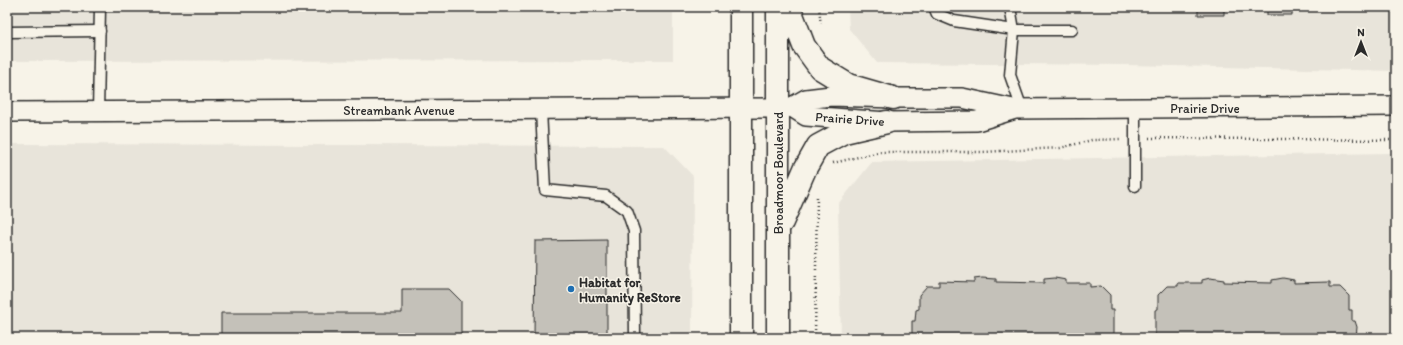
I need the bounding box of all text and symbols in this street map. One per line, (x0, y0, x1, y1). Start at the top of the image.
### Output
north arrow (1341, 22, 1381, 62)
text: N (1357, 26, 1365, 39)
street label: Prairie Drive (1170, 101, 1240, 116)
street label: Streambank Avenue (343, 103, 455, 118)
street label: Prairie Drive (815, 109, 885, 129)
street label: Broadmoor Boulevard (771, 112, 786, 234)
place label: Habitat for Humanity ReStore (579, 275, 681, 306)
marker: Habitat for Humanity ReStore (566, 284, 576, 294)

